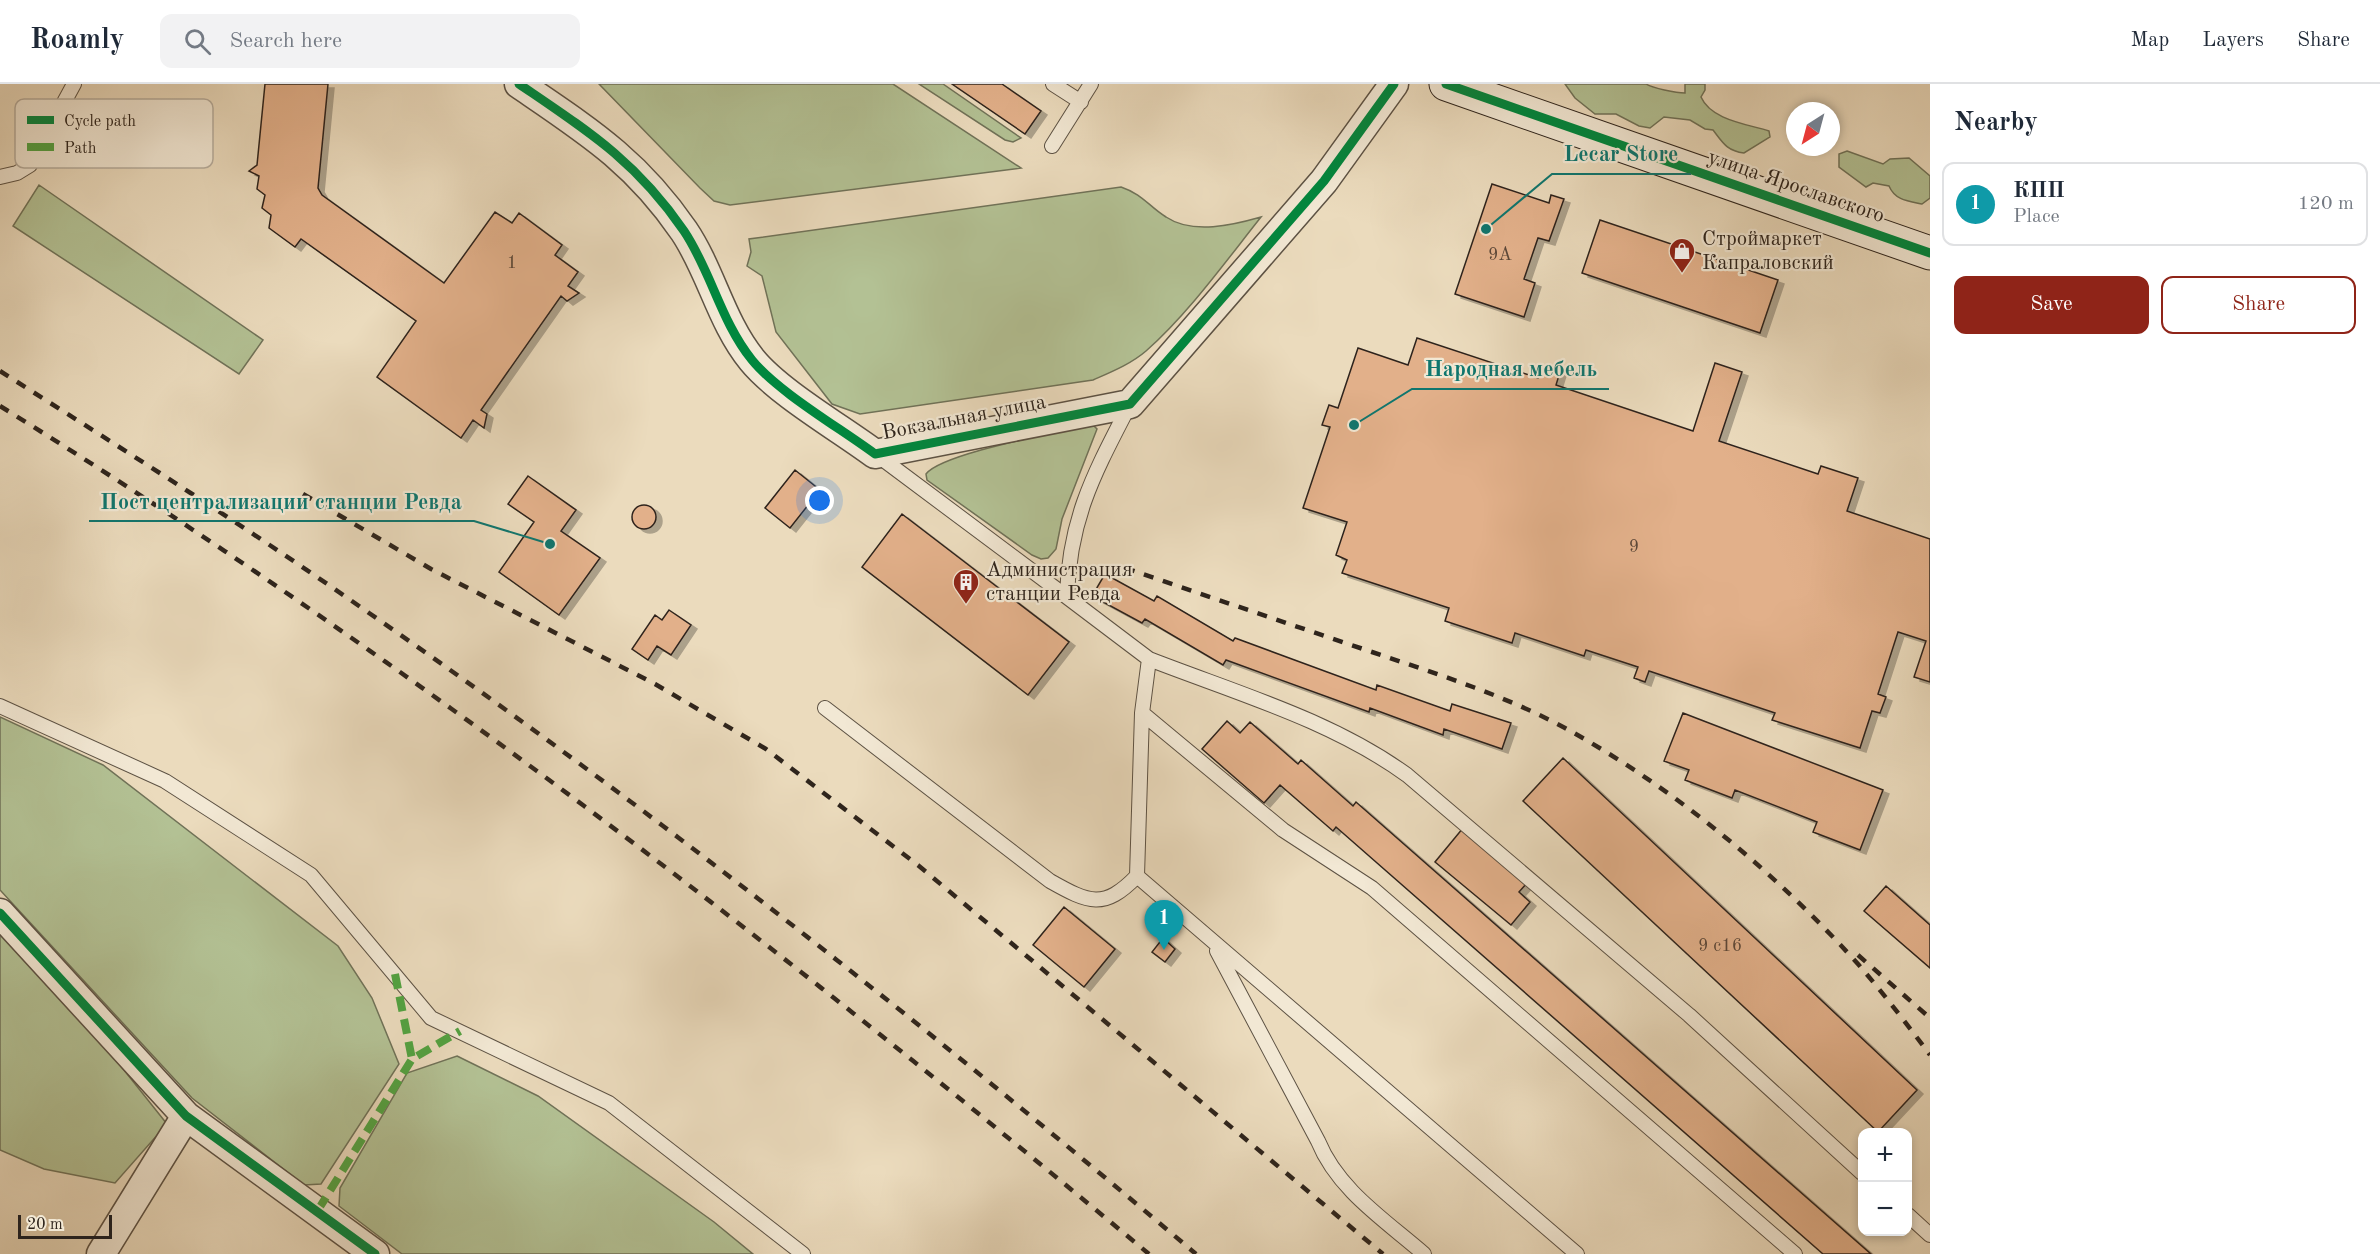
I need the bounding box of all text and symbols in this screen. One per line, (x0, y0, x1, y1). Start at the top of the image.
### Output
search box (160, 14, 580, 68)
icon: search (181, 25, 214, 58)
text: Roamly (30, 27, 124, 55)
text: Search here (229, 30, 342, 52)
text: Map (2130, 30, 2169, 51)
text: Layers (2202, 30, 2264, 51)
text: Share (2297, 30, 2350, 51)
legend (15, 99, 213, 168)
north arrow (1786, 102, 1840, 156)
text: Nearby (1954, 110, 2038, 136)
text: Cycle path (64, 114, 136, 130)
callout: Lecar Store (1552, 134, 1691, 174)
text: Path (64, 141, 97, 157)
text: Lecar Store (1564, 144, 1678, 166)
street label: улица Ярославского (1705, 147, 1887, 227)
text: КПП (2013, 180, 2065, 202)
text: 1 (1970, 194, 1981, 214)
text: 120 m (2298, 194, 2354, 214)
text: Place (2013, 207, 2060, 227)
place label: Строймаркет Капраловский (1702, 229, 1834, 274)
shop icon: Строймаркет Капраловский (1667, 236, 1697, 274)
house number: 9А (1488, 246, 1512, 264)
house number: 1 (507, 254, 517, 272)
button: Save (1954, 276, 2149, 334)
button: Share (2161, 276, 2356, 334)
callout: Народная мебель (1412, 349, 1609, 389)
text: Народная мебель (1425, 359, 1597, 381)
street label: Вокзальная улица (880, 392, 1048, 444)
callout: Пост централизации станции Ревда (89, 481, 474, 521)
your location (805, 486, 834, 515)
text: Пост централизации станции Ревда (100, 492, 462, 514)
house number: 9 (1629, 538, 1639, 556)
place label: Администрация станции Ревда (986, 560, 1133, 605)
building icon: Администрация станции Ревда (951, 567, 981, 605)
pin: 1 (1144, 900, 1184, 950)
house number: 9 с16 (1698, 937, 1742, 955)
map controls (1858, 1128, 1912, 1236)
button: + (1858, 1128, 1912, 1182)
button: − (1858, 1182, 1912, 1236)
scale bar (18, 1212, 112, 1240)
text: 20 m (27, 1217, 63, 1233)

